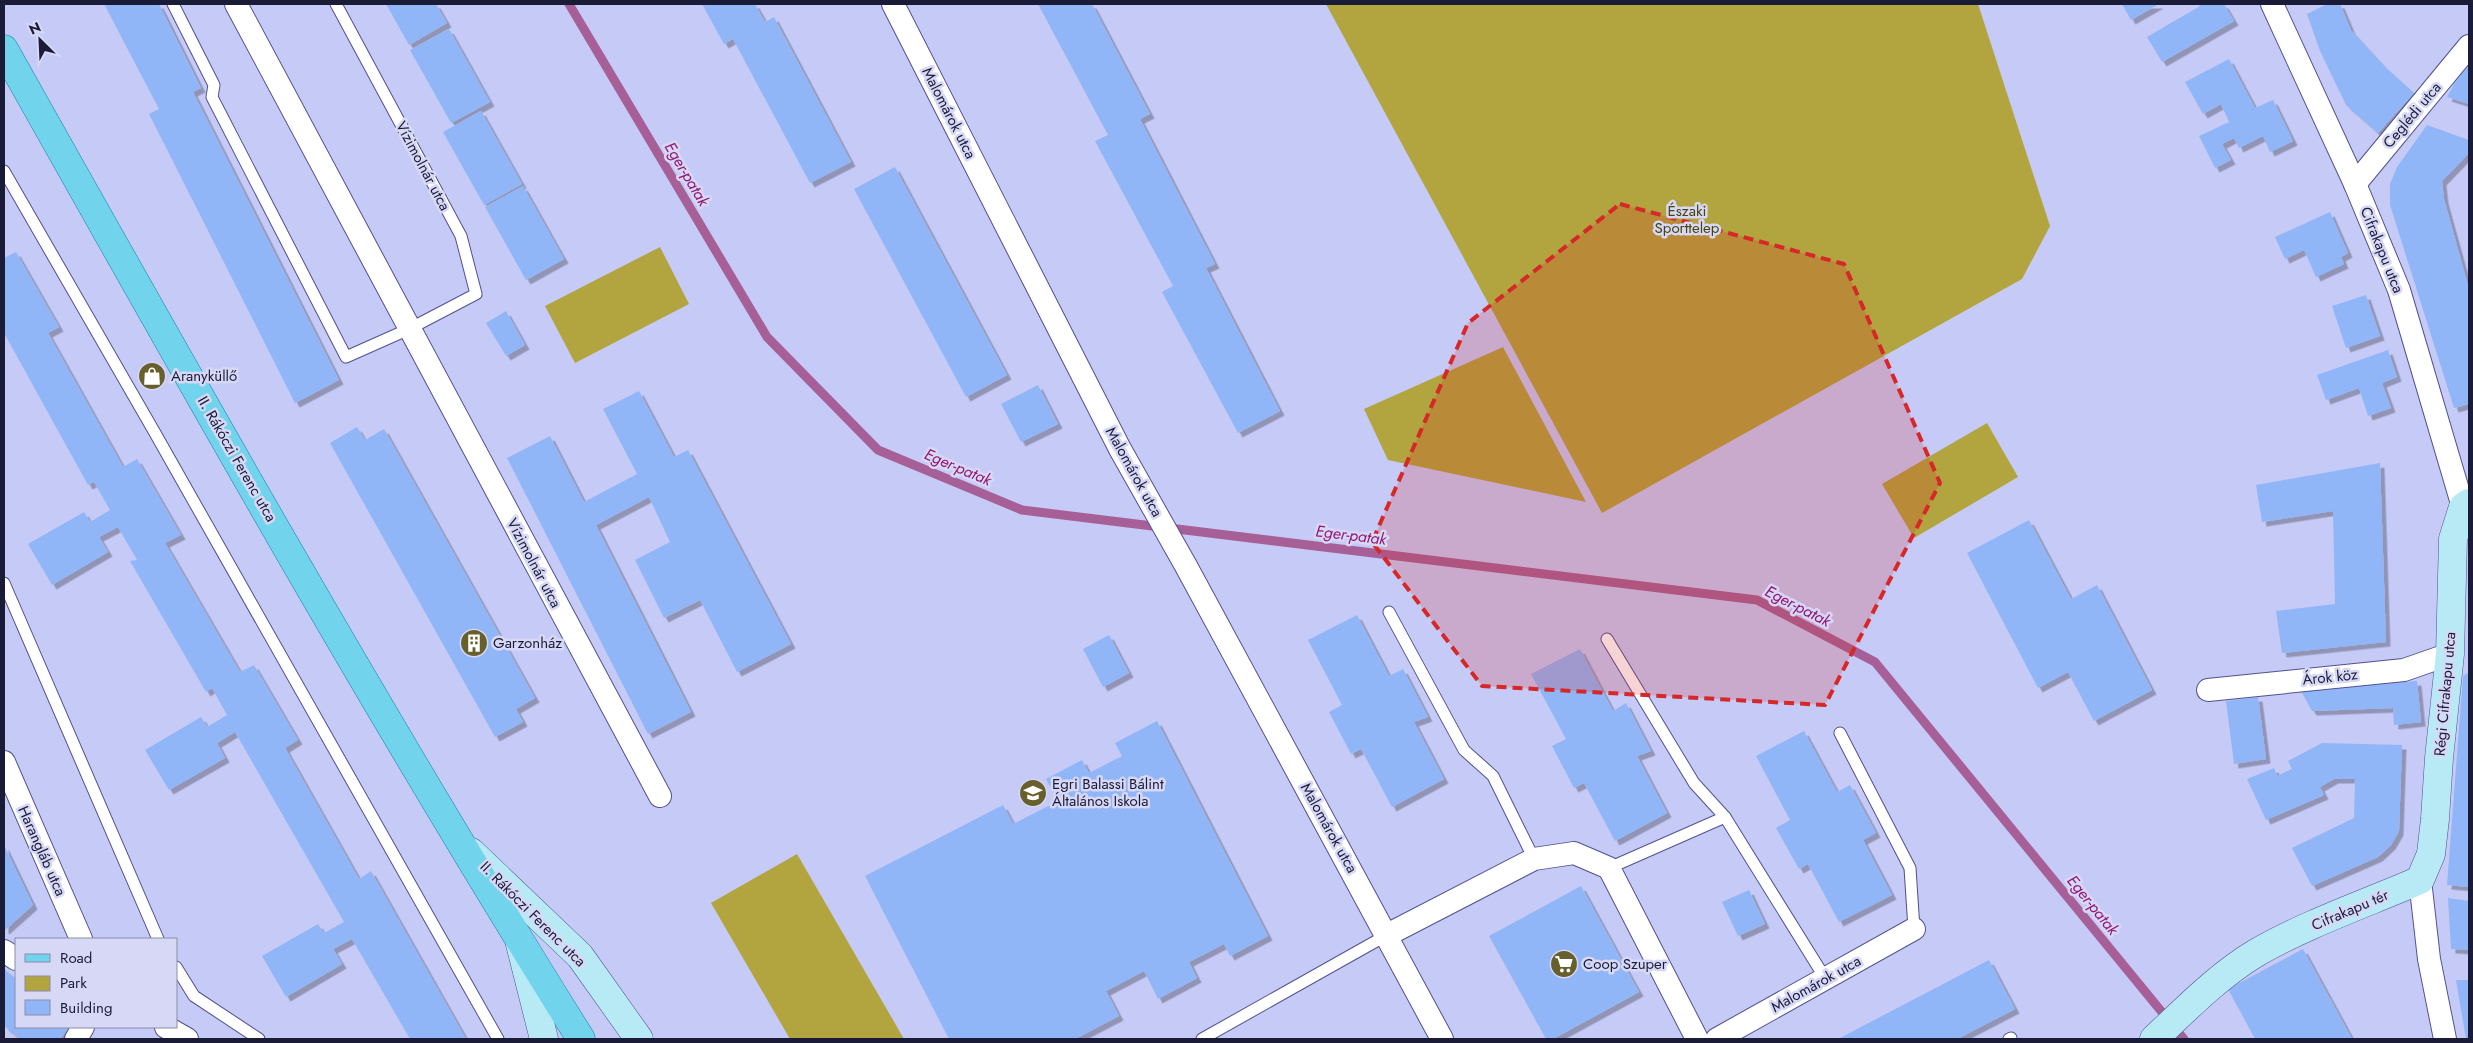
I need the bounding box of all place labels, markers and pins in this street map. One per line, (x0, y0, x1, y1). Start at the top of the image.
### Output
shop icon: Aranyküllő (137, 361, 167, 391)
place label: Aranyküllő (171, 365, 237, 387)
building icon: Garzonház (459, 628, 489, 658)
place label: Garzonház (493, 632, 562, 654)
place label: Egri Balassi Bálint Általános Iskola (1052, 773, 1164, 812)
school or university icon: Egri Balassi Bálint Általános Iskola (1018, 778, 1048, 808)
supermarket icon: Coop Szuper (1549, 949, 1579, 979)
place label: Coop Szuper (1583, 953, 1668, 975)

